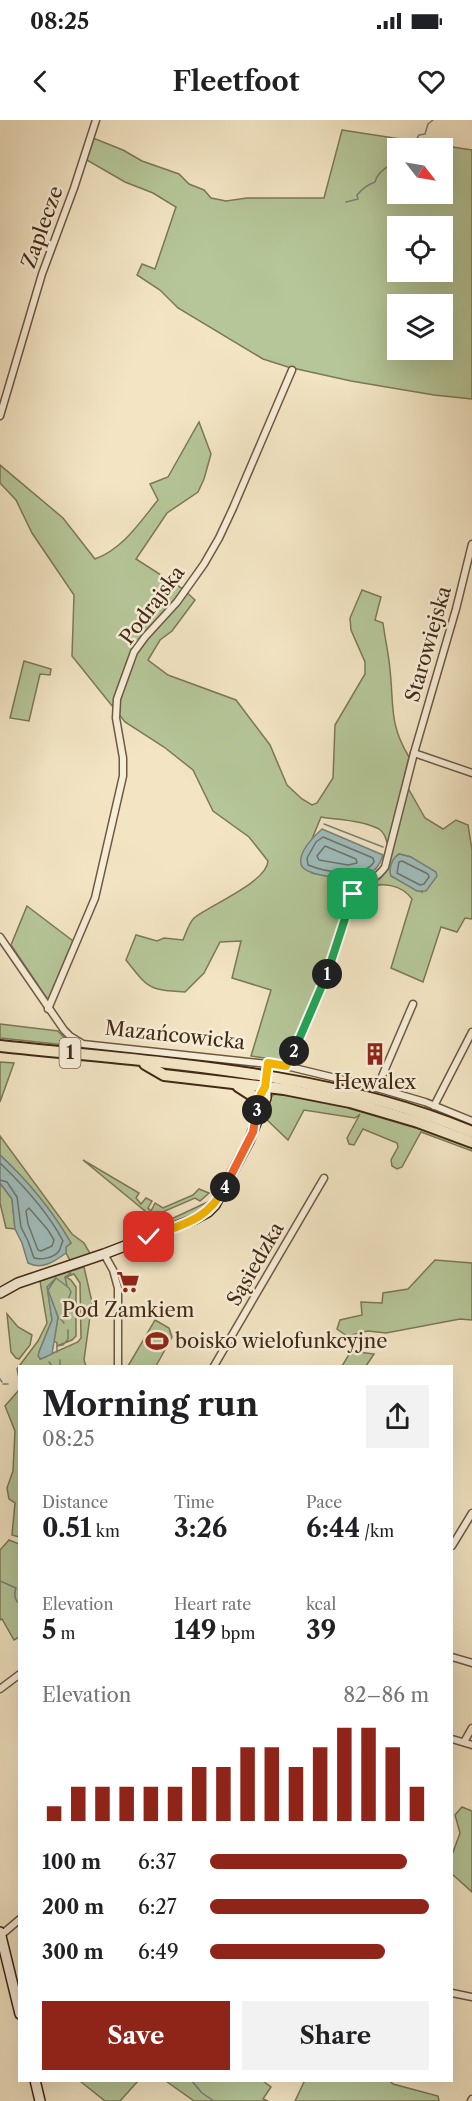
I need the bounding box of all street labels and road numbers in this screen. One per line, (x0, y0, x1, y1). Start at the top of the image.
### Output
street label: Zaplecze (16, 183, 68, 271)
street label: Podrajska (115, 561, 190, 649)
street label: Starowiejska (400, 583, 456, 705)
street label: Mazańcowicka (104, 1016, 247, 1054)
road number: 1 (60, 1038, 80, 1068)
street label: Sąsiedzka (221, 1217, 289, 1310)

